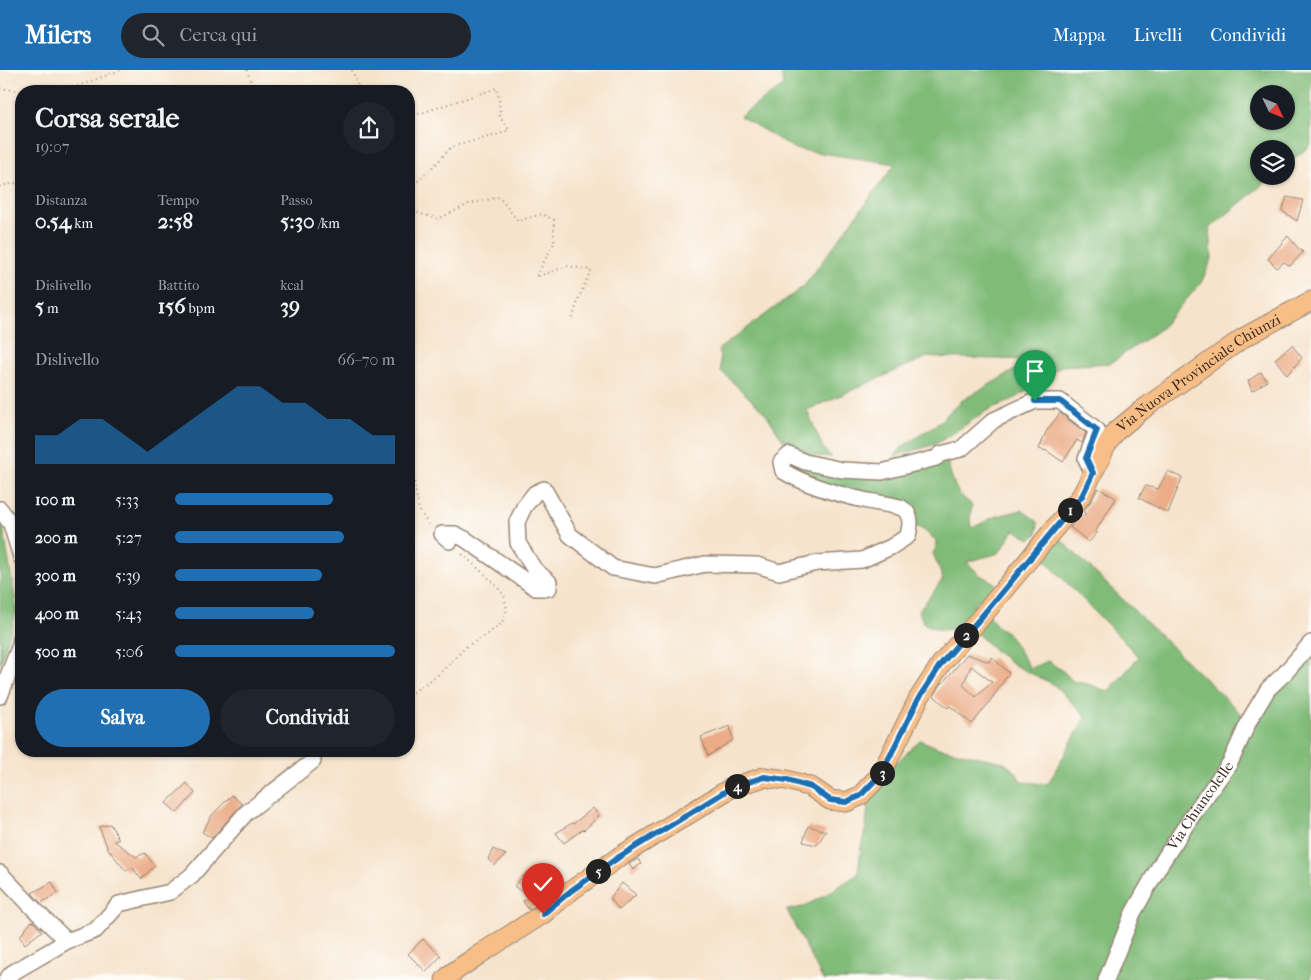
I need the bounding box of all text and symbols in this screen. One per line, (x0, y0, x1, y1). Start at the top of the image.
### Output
search box (121, 13, 471, 58)
text: Milers (25, 21, 91, 49)
icon: search (139, 21, 167, 49)
text: Cerca qui (179, 24, 257, 46)
text: Mappa (1053, 25, 1106, 46)
text: Livelli (1134, 25, 1182, 46)
text: Condividi (1210, 25, 1286, 46)
north arrow (1250, 85, 1295, 130)
map controls (1250, 85, 1295, 185)
text: Corsa serale (35, 101, 179, 134)
button: share (343, 102, 395, 154)
text: 19:07 (35, 137, 70, 156)
button: layers (1250, 140, 1295, 185)
text: Distanza (35, 192, 87, 209)
text: Tempo (158, 192, 199, 209)
text: Passo (280, 192, 313, 209)
text: 0.54 (35, 209, 71, 233)
text: 2:58 (158, 209, 193, 233)
text: 5:30 (280, 209, 315, 233)
text: km (71, 215, 93, 232)
text: /km (315, 215, 340, 232)
text: Dislivello (35, 277, 91, 294)
text: Battito (158, 277, 199, 294)
text: kcal (280, 277, 304, 294)
text: 5 (35, 294, 44, 318)
text: 156 (158, 294, 186, 318)
text: 39 (280, 294, 300, 318)
text: m (44, 300, 59, 317)
text: bpm (186, 300, 215, 317)
street label: Via Nuova Provinciale Chiunzi (1112, 310, 1284, 437)
text: Dislivello (35, 350, 99, 369)
text: 66–70 m (337, 350, 395, 369)
pin (1014, 350, 1056, 401)
icon: arrive (1021, 357, 1049, 385)
text: 100 m (35, 490, 75, 509)
text: 5:33 (115, 490, 139, 509)
pin: 1 (1058, 498, 1082, 522)
text: 1 (1068, 502, 1073, 519)
text: 200 m (35, 528, 78, 547)
text: 5:27 (115, 528, 142, 547)
text: 300 m (35, 566, 76, 585)
text: 5:39 (115, 566, 141, 585)
text: 400 m (35, 604, 79, 623)
text: 5:43 (115, 604, 142, 623)
pin: 2 (954, 622, 978, 648)
text: 2 (963, 627, 970, 644)
text: 500 m (35, 642, 76, 661)
text: 5:06 (115, 642, 143, 661)
button: Salva (35, 689, 210, 747)
button: Condividi (220, 689, 395, 747)
street label: Via Chiancolelle (1163, 757, 1238, 854)
pin: 3 (870, 760, 894, 786)
text: 3 (880, 765, 885, 782)
pin: 4 (724, 774, 750, 798)
text: 4 (733, 778, 742, 795)
pin: 5 (586, 858, 610, 884)
pin (522, 863, 564, 914)
text: 5 (595, 863, 602, 880)
icon: check (529, 870, 557, 898)

